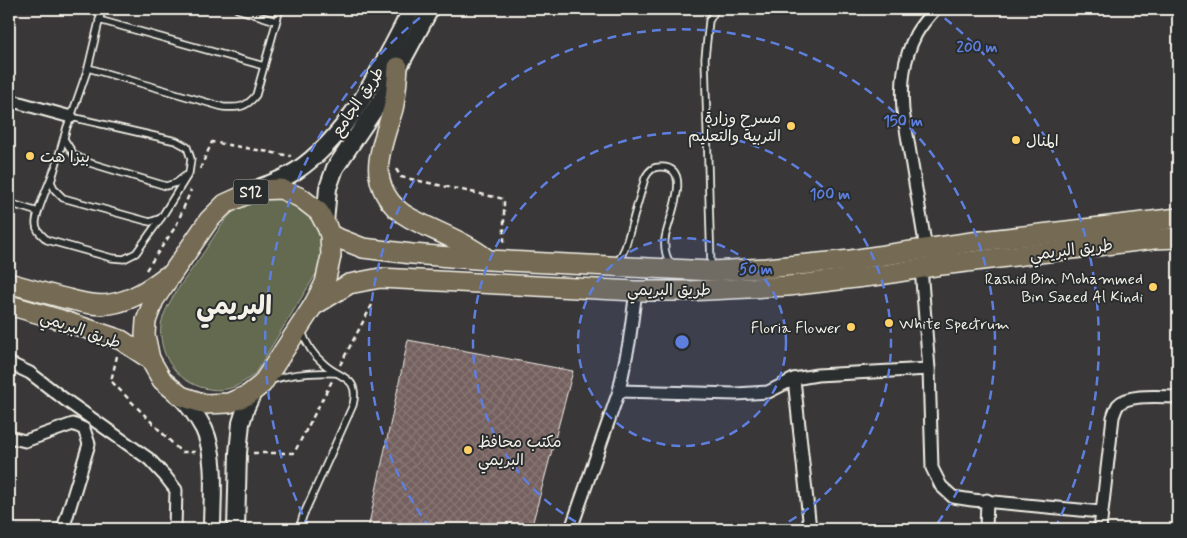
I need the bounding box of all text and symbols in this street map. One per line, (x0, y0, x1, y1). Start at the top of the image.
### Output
text: 200 m (957, 38, 998, 58)
street label: طريق الجامع (327, 63, 389, 141)
place label: مسرح وزارة التربية والتعليم (688, 108, 781, 148)
text: 150 m (883, 112, 923, 132)
marker: مسرح وزارة التربية والتعليم (785, 120, 797, 132)
place label: المنال (1026, 131, 1059, 152)
marker: المنال (1010, 134, 1022, 146)
place label: بيزا ه‍ت (40, 147, 90, 168)
marker: بيزا ه‍ت (24, 150, 36, 162)
road number: S12 (234, 180, 268, 204)
text: 100 m (810, 185, 850, 205)
street label: طريق البريمي (1028, 235, 1114, 269)
text: 50 m (739, 260, 773, 280)
place label: Rashid Bin Mohammed Bin Saeed Al Kindi (985, 269, 1143, 308)
street label: طريق البريمي (627, 280, 711, 304)
marker: Rashid Bin Mohammed Bin Saeed Al Kindi (1147, 281, 1159, 293)
district label: البريمي (196, 290, 272, 329)
street label: طريق البريمي (37, 307, 124, 357)
place label: White Spectrum (899, 314, 1010, 335)
marker: White Spectrum (883, 317, 895, 329)
place label: Floria Flower (751, 318, 841, 339)
marker: Floria Flower (845, 321, 857, 333)
centre of rings (673, 333, 691, 351)
place label: مكتب محافظ البريمي (478, 432, 561, 474)
marker: مكتب محافظ البريمي (462, 444, 474, 456)

